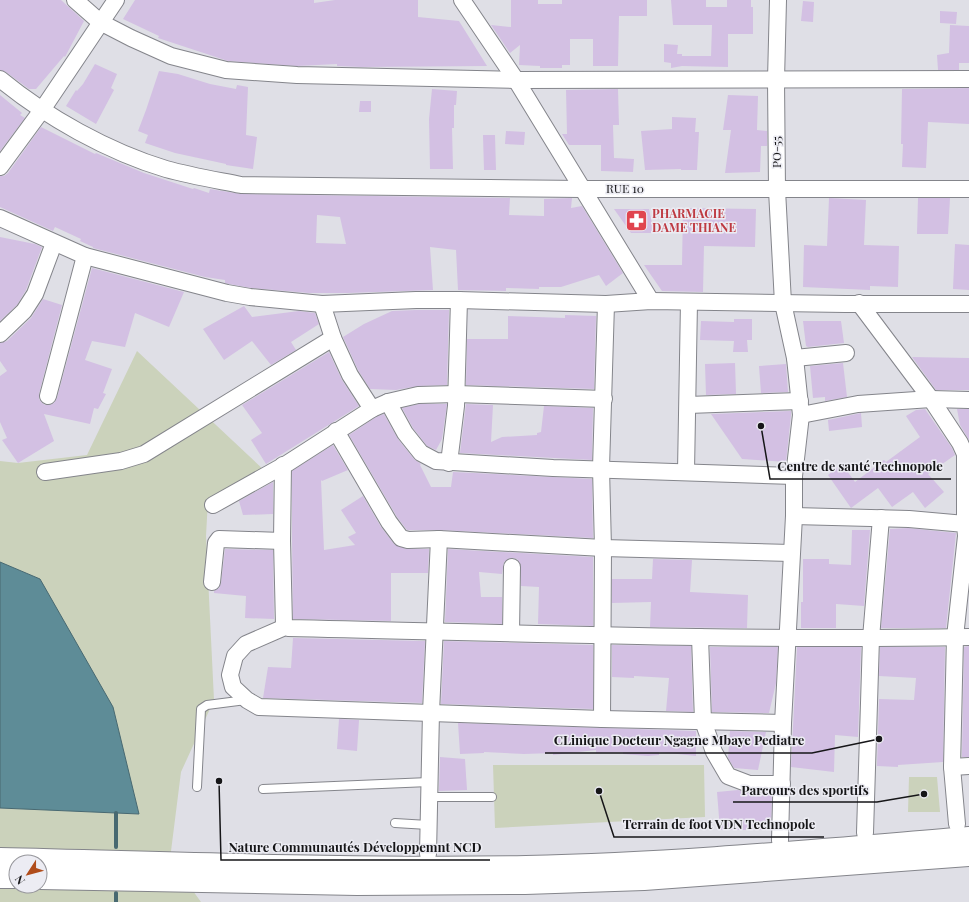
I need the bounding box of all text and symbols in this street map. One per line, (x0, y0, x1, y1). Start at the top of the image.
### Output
street label: PO-55 (768, 136, 784, 168)
street label: RUE 10 (606, 180, 644, 196)
place label: PHARMACIE DAME THIANE (652, 205, 737, 235)
pharmacy icon: PHARMACIE DAME THIANE (624, 208, 650, 234)
callout: Centre de santé Technopole (770, 454, 951, 479)
text: Centre de santé Technopole (777, 457, 943, 474)
callout: CLinique Docteur Ngagne Mbaye Pediatre (545, 728, 812, 753)
text: CLinique Docteur Ngagne Mbaye Pediatre (554, 731, 805, 748)
callout: Parcours des sportifs (733, 777, 877, 802)
text: Parcours des sportifs (741, 781, 869, 798)
callout: Terrain de foot VDN Technopole (614, 812, 824, 837)
text: Terrain de foot VDN Technopole (623, 815, 816, 832)
callout: Nature Communautés Développemnt NCD (221, 835, 490, 860)
text: Nature Communautés Développemnt NCD (228, 838, 482, 855)
north arrow (8, 854, 48, 894)
text: N (11, 873, 28, 888)

